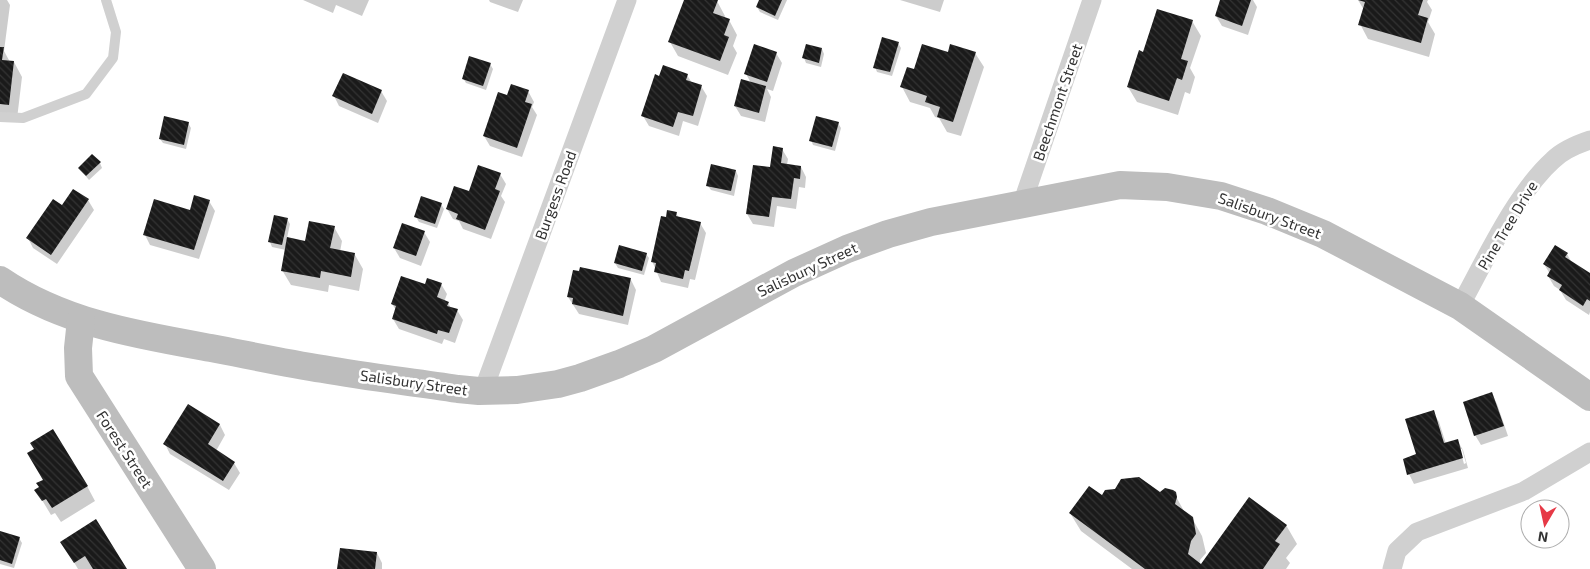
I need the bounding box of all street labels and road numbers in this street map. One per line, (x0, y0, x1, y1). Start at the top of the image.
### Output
street label: Beechmont Street (1029, 41, 1086, 163)
street label: Burgess Road (531, 148, 579, 242)
street label: Pine Tree Drive (1473, 177, 1541, 273)
street label: Salisbury Street (1216, 188, 1324, 242)
street label: Salisbury Street (754, 238, 860, 300)
street label: Salisbury Street (359, 366, 469, 398)
street label: Forest Street (93, 407, 157, 491)

